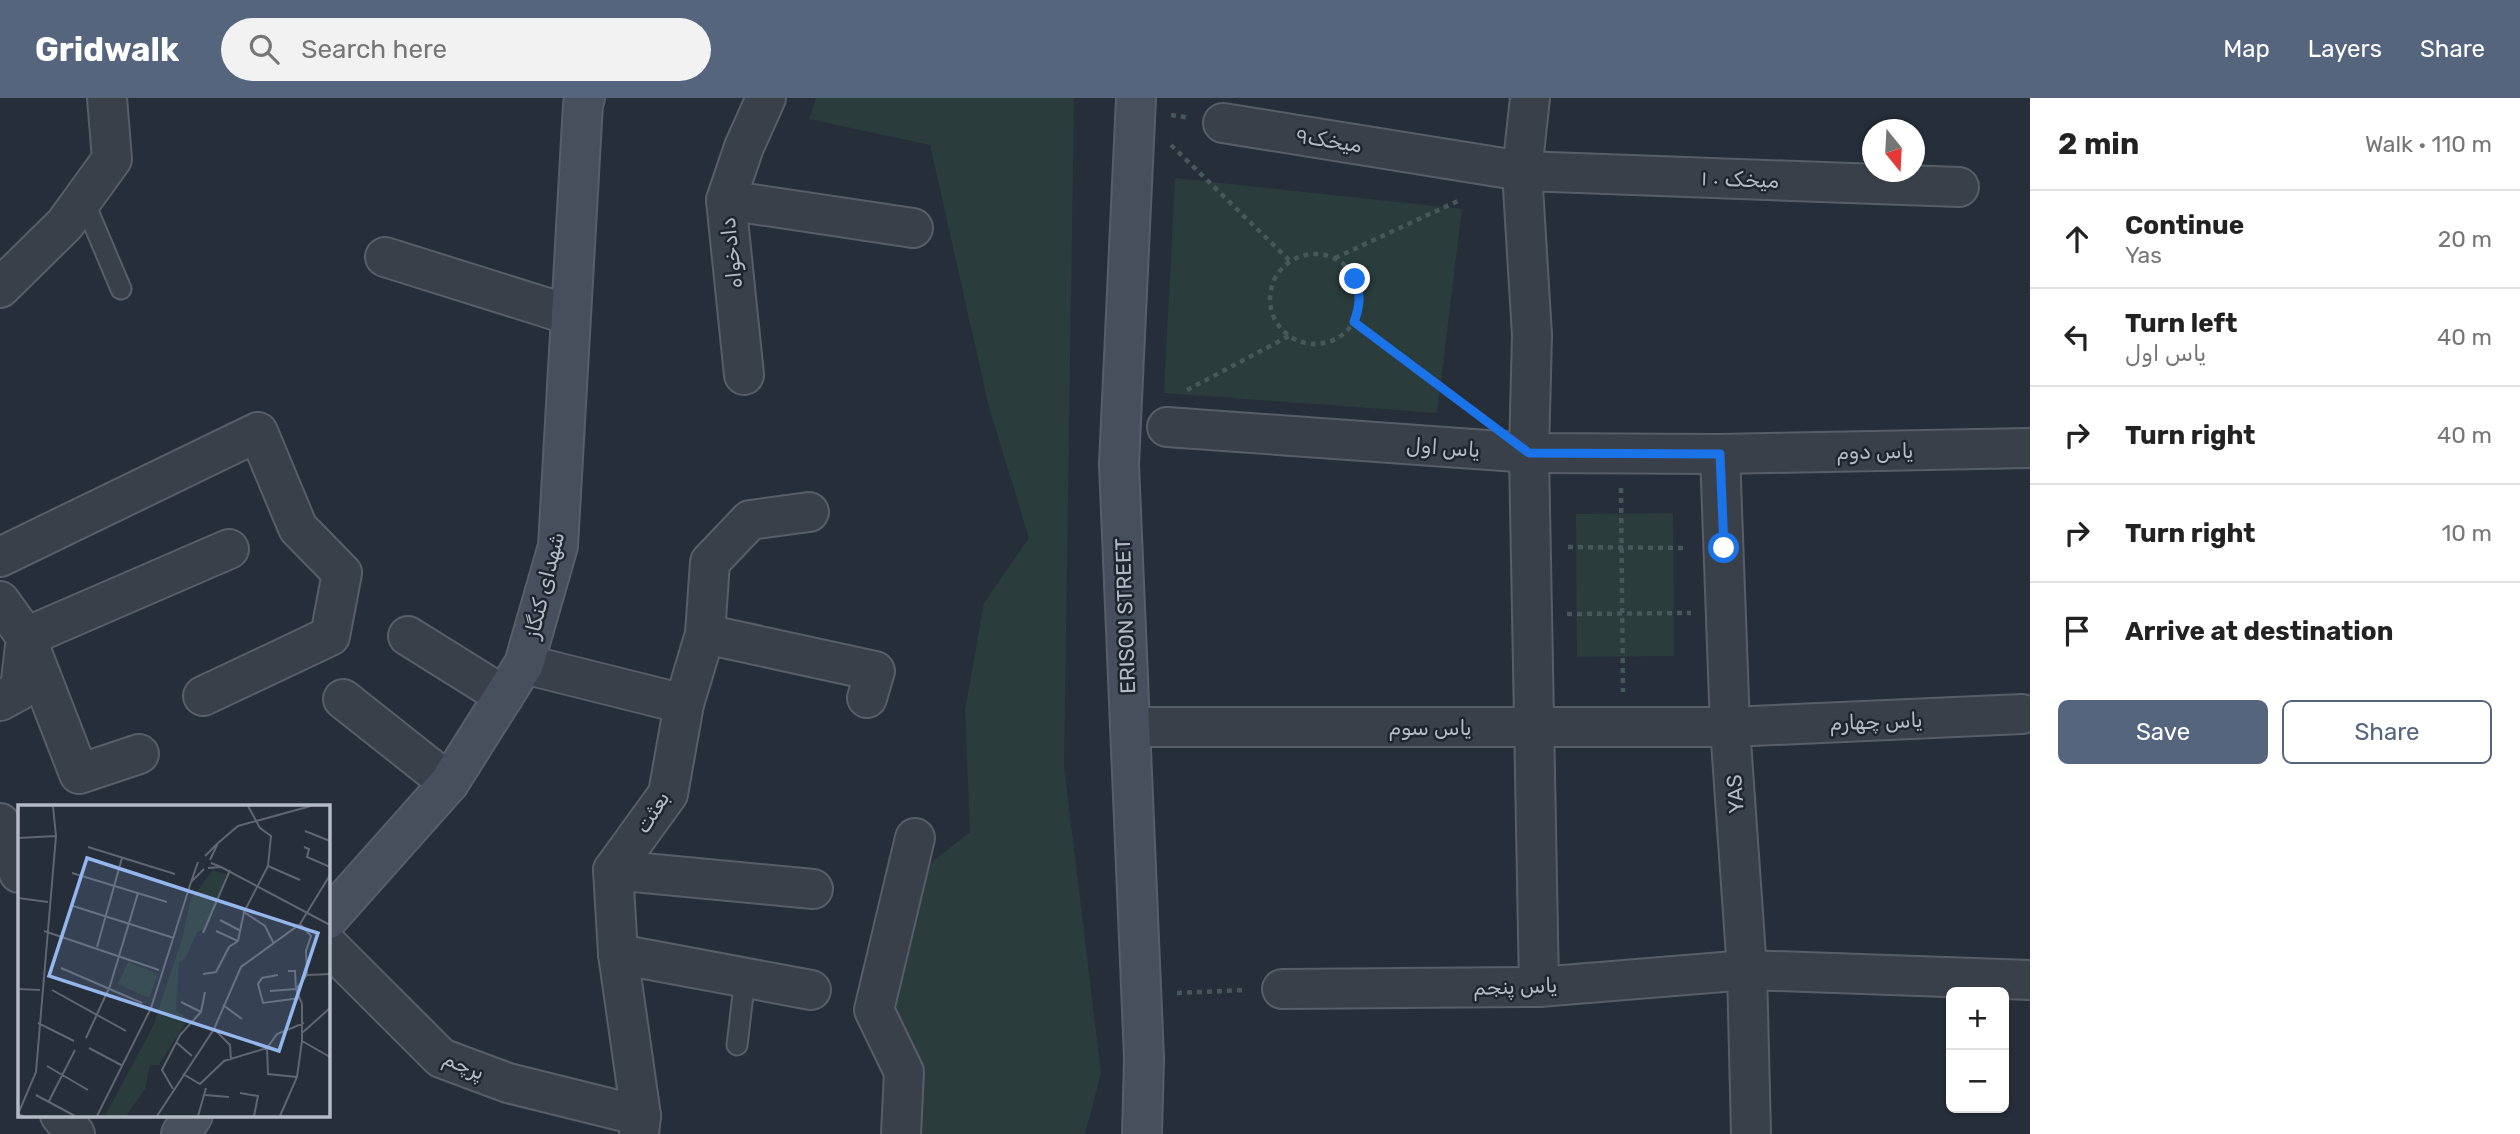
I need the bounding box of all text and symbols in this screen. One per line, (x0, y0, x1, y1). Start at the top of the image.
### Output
search box (221, 18, 711, 81)
text: Gridwalk (35, 30, 179, 69)
icon: search (245, 30, 283, 68)
text: Search here (301, 34, 447, 65)
text: Map (2223, 35, 2270, 63)
text: Layers (2308, 35, 2382, 63)
text: Share (2420, 35, 2485, 63)
north arrow (1862, 119, 1925, 182)
street label: میخک۹ (1294, 122, 1364, 158)
text: 2 min (2058, 126, 2139, 162)
text: Walk · 110 m (2365, 130, 2492, 158)
street label: میخک ۰ ۱ (1701, 165, 1779, 193)
text: Continue (2125, 210, 2244, 241)
street label: دادخواه (715, 216, 747, 290)
icon: ahead (2058, 220, 2096, 258)
text: 20 m (2438, 225, 2492, 253)
text: Yas (2125, 241, 2162, 269)
route end (1339, 263, 1370, 294)
text: Turn left (2125, 308, 2237, 339)
icon: left (2058, 318, 2096, 356)
text: 40 m (2437, 323, 2492, 351)
text: یاس اول (2125, 339, 2206, 367)
icon: right (2058, 416, 2096, 454)
text: Turn right (2125, 420, 2255, 451)
text: 40 m (2437, 421, 2492, 449)
street label: یاس اول (1405, 432, 1481, 463)
street label: یاس دوم (1836, 438, 1914, 465)
icon: right (2058, 514, 2096, 552)
text: Turn right (2125, 518, 2255, 549)
text: 10 m (2441, 519, 2492, 547)
street label: شهدای کنگاز (518, 529, 569, 643)
route start (1708, 532, 1739, 563)
street label: ERISON STREET (1110, 538, 1140, 694)
icon: arrive (2058, 612, 2096, 650)
text: Arrive at destination (2125, 616, 2393, 647)
button: Save (2058, 700, 2268, 764)
button: Share (2282, 700, 2492, 764)
street label: یاس چهارم (1829, 707, 1923, 736)
street label: یاس سوم (1389, 715, 1471, 741)
street label: YAS (1721, 774, 1749, 814)
street label: بعثت (630, 786, 674, 838)
inset map (18, 805, 329, 1116)
street label: یاس پنجم (1473, 972, 1558, 1002)
map controls (1946, 987, 2009, 1113)
button: + (1946, 987, 2009, 1050)
street label: پرچم (439, 1045, 488, 1087)
button: − (1946, 1050, 2009, 1113)

